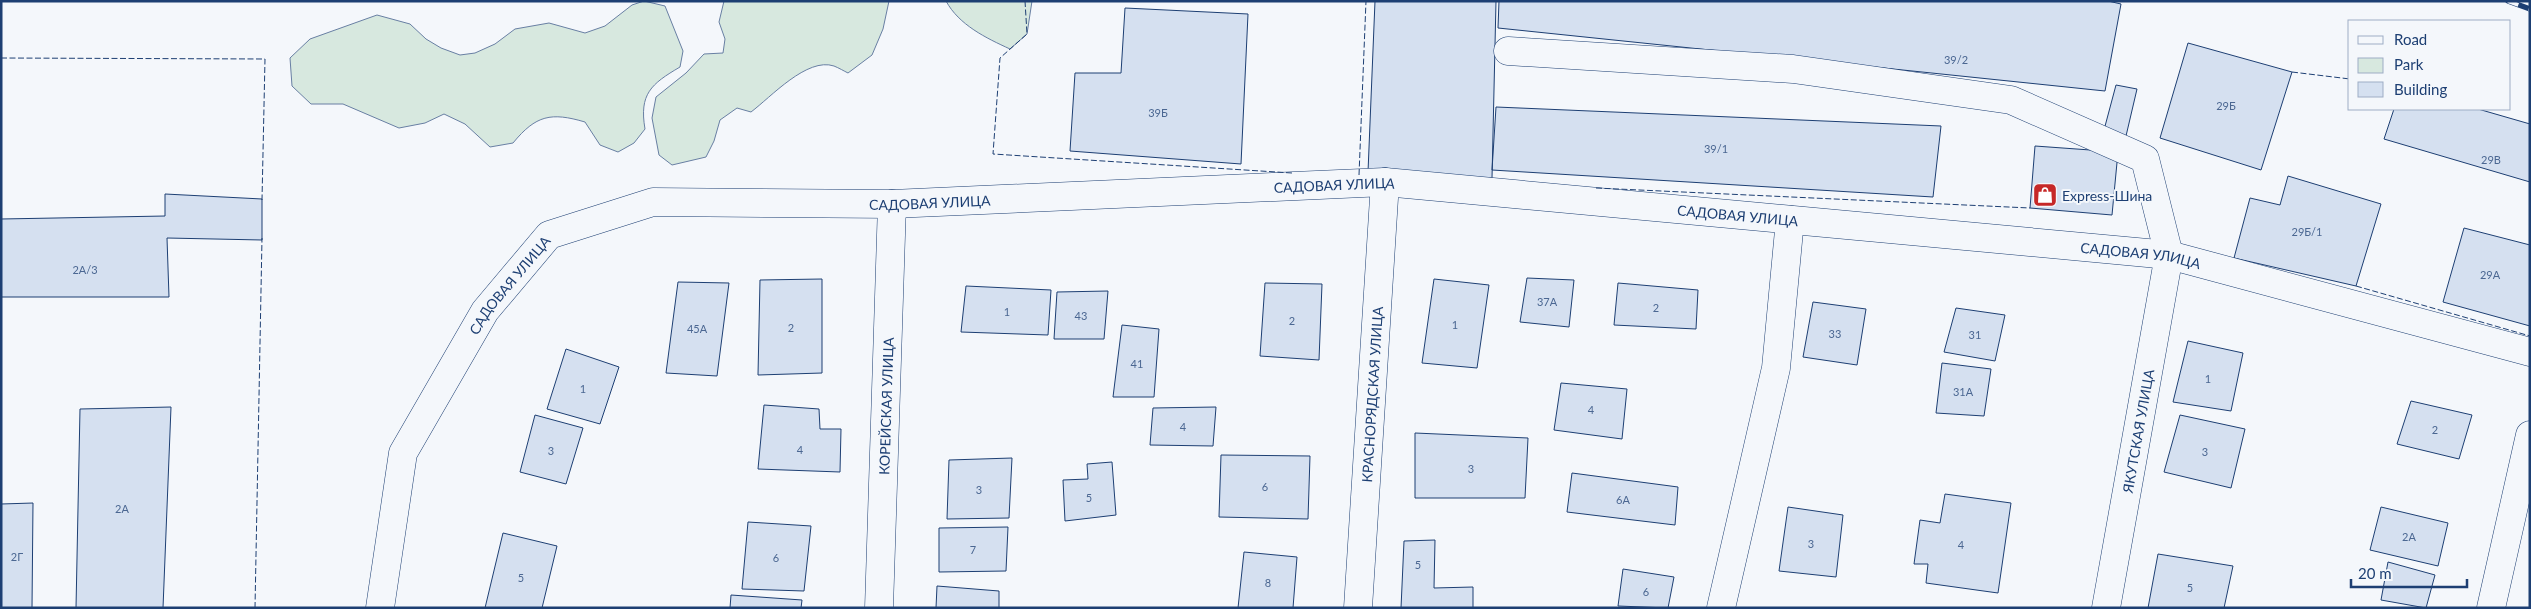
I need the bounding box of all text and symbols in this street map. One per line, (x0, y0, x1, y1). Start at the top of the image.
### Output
legend (2348, 20, 2511, 110)
text: Road (2394, 30, 2427, 48)
house number: 39/2 (1944, 53, 1968, 66)
text: Park (2394, 55, 2424, 73)
text: Building (2394, 80, 2447, 98)
house number: 29Б (2216, 99, 2236, 112)
house number: 39Б (1148, 106, 1168, 119)
house number: 39/1 (1704, 142, 1728, 155)
house number: 29В (2481, 153, 2501, 166)
street label: САДОВАЯ УЛИЦА (1273, 173, 1396, 195)
shop icon: Express-Шина (2032, 182, 2058, 208)
place label: Express-Шина (2062, 187, 2152, 204)
street label: САДОВАЯ УЛИЦА (869, 191, 991, 213)
street label: САДОВАЯ УЛИЦА (1677, 201, 1800, 229)
house number: 29Б/1 (2292, 225, 2322, 238)
street label: САДОВАЯ УЛИЦА (465, 232, 554, 337)
street label: САДОВАЯ УЛИЦА (2080, 238, 2203, 272)
house number: 2А/3 (72, 263, 98, 276)
house number: 29А (2480, 268, 2501, 281)
house number: 37А (1537, 295, 1558, 308)
house number: 2 (1653, 301, 1659, 314)
house number: 1 (1004, 305, 1010, 318)
street label: КРАСНОРЯДСКАЯ УЛИЦА (1357, 305, 1386, 483)
house number: 43 (1075, 309, 1087, 322)
house number: 2 (1289, 314, 1295, 327)
house number: 1 (1452, 318, 1458, 331)
house number: 2 (788, 321, 794, 334)
house number: 45А (687, 322, 708, 335)
house number: 33 (1829, 327, 1841, 340)
house number: 31 (1969, 328, 1981, 341)
street label: КОРЕЙСКАЯ УЛИЦА (875, 336, 896, 475)
house number: 41 (1131, 357, 1143, 370)
street label: ЯКУТСКАЯ УЛИЦА (2119, 367, 2157, 495)
house number: 1 (2205, 372, 2211, 385)
house number: 1 (580, 382, 586, 395)
house number: 31А (1953, 385, 1974, 398)
house number: 4 (1588, 403, 1595, 416)
house number: 4 (1180, 420, 1187, 433)
house number: 2 (2432, 423, 2438, 436)
house number: 4 (797, 443, 804, 456)
house number: 3 (548, 444, 554, 457)
house number: 3 (2202, 445, 2208, 458)
house number: 3 (1468, 462, 1474, 475)
house number: 6 (1262, 480, 1268, 493)
house number: 3 (976, 483, 982, 496)
house number: 5 (1086, 491, 1092, 504)
house number: 6А (1616, 493, 1630, 506)
house number: 2А (115, 502, 129, 515)
house number: 2А (2402, 530, 2416, 543)
house number: 3 (1808, 537, 1814, 550)
house number: 4 (1958, 538, 1965, 551)
house number: 7 (970, 543, 976, 556)
house number: 2Г (11, 550, 23, 563)
house number: 6 (773, 551, 779, 564)
scale bar (2351, 556, 2467, 588)
house number: 5 (1415, 558, 1421, 571)
text: 20 m (2358, 564, 2392, 582)
house number: 5 (518, 571, 524, 584)
house number: 8 (1265, 576, 1271, 589)
house number: 5 (2187, 581, 2193, 594)
house number: 6 (1643, 585, 1649, 598)

